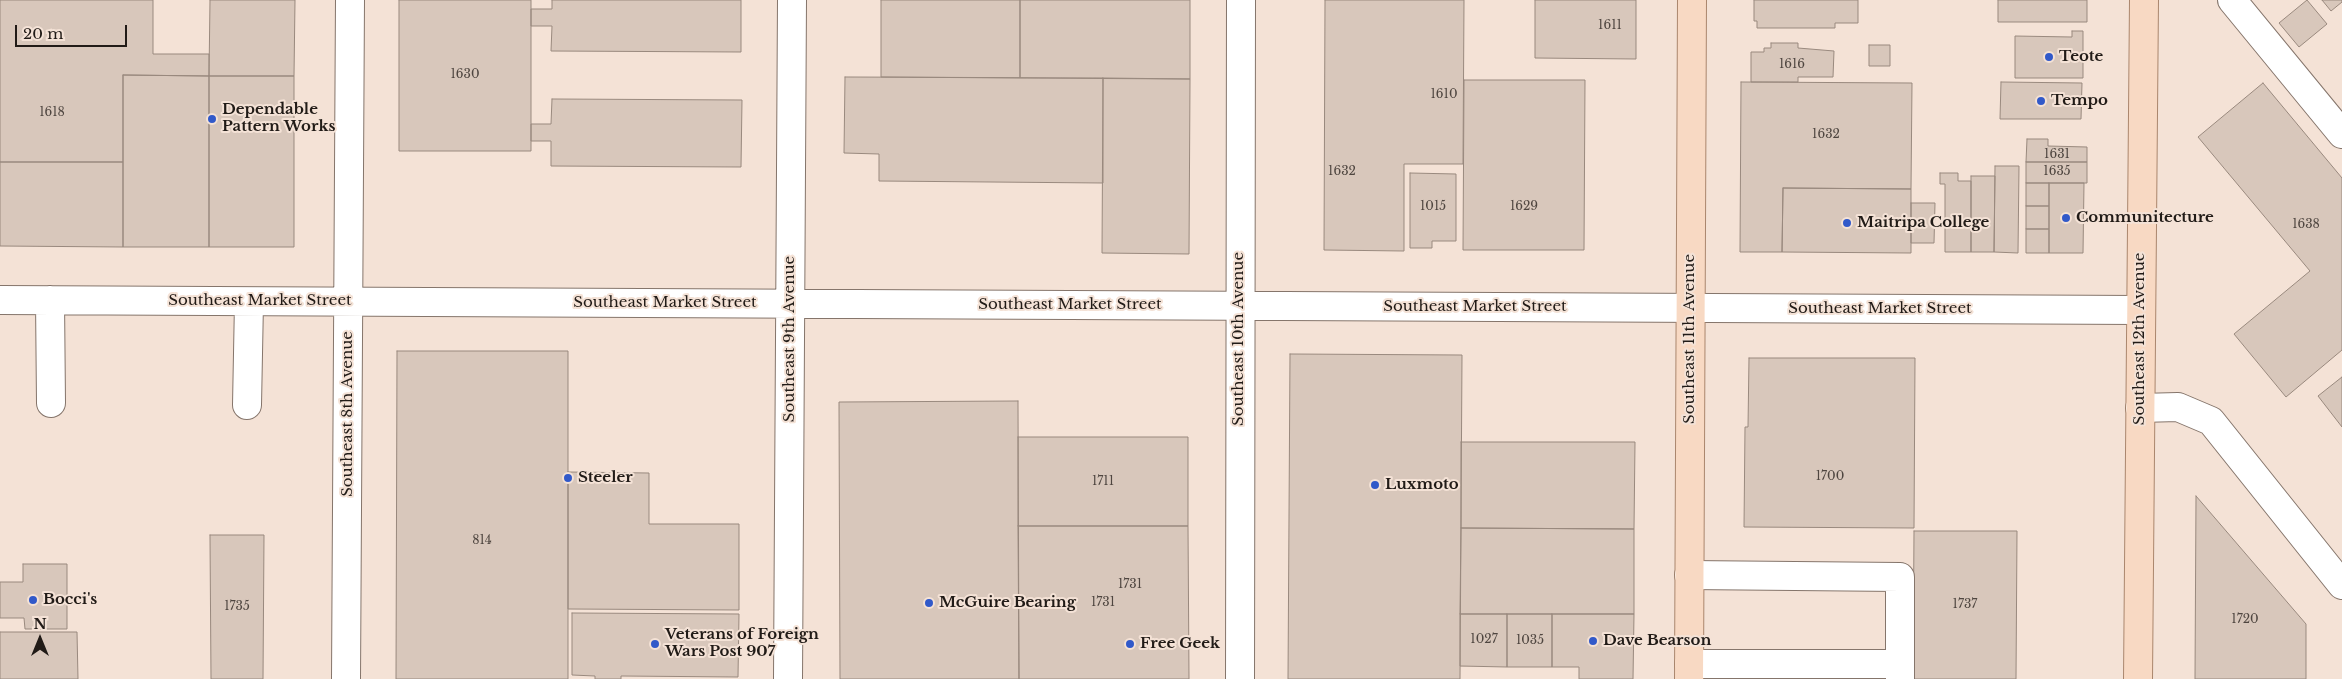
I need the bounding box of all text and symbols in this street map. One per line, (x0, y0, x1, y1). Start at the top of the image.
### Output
scale bar (18, 15, 130, 47)
house number: 1611 (1598, 19, 1622, 33)
text: 20 m (23, 24, 63, 43)
place label: Teote (2059, 48, 2103, 66)
marker: Teote (2043, 51, 2055, 63)
house number: 1616 (1779, 58, 1805, 72)
house number: 1630 (450, 68, 480, 82)
house number: 1610 (1431, 88, 1457, 102)
place label: Tempo (2051, 92, 2108, 110)
marker: Tempo (2035, 95, 2047, 107)
place label: Dependable Pattern Works (222, 101, 335, 136)
house number: 1618 (39, 106, 65, 120)
marker: Dependable Pattern Works (206, 113, 218, 125)
house number: 1632 (1812, 128, 1840, 142)
house number: 1631 (2044, 148, 2070, 162)
house number: 1632 (1328, 165, 1356, 179)
house number: 1635 (2043, 165, 2071, 179)
house number: 1015 (1420, 200, 1446, 214)
house number: 1629 (1510, 200, 1538, 214)
place label: Communitecture (2076, 209, 2214, 227)
marker: Communitecture (2060, 212, 2072, 224)
place label: Maitripa College (1857, 214, 1989, 232)
marker: Maitripa College (1841, 217, 1853, 229)
house number: 1638 (2292, 218, 2320, 232)
street label: Southeast 10th Avenue (1230, 252, 1248, 426)
street label: Southeast 12th Avenue (2131, 253, 2149, 425)
street label: Southeast 11th Avenue (1681, 254, 1699, 424)
street label: Southeast 9th Avenue (781, 256, 799, 422)
street label: Southeast Market Street (168, 292, 352, 310)
street label: Southeast Market Street (573, 294, 757, 312)
street label: Southeast Market Street (978, 296, 1162, 314)
street label: Southeast Market Street (1383, 298, 1567, 316)
street label: Southeast Market Street (1788, 300, 1972, 318)
street label: Southeast 8th Avenue (339, 331, 357, 497)
place label: Steeler (578, 469, 633, 487)
house number: 1700 (1816, 470, 1844, 484)
marker: Steeler (562, 472, 574, 484)
house number: 1711 (1092, 475, 1114, 489)
place label: Luxmoto (1385, 476, 1459, 494)
marker: Luxmoto (1369, 479, 1381, 491)
house number: 814 (472, 534, 492, 548)
house number: 1731 (1118, 578, 1142, 592)
place label: Bocci's (43, 591, 97, 609)
marker: Bocci's (27, 594, 39, 606)
place label: McGuire Bearing (939, 594, 1076, 612)
house number: 1731 (1091, 596, 1115, 610)
marker: McGuire Bearing (923, 597, 935, 609)
house number: 1737 (1953, 598, 1977, 612)
house number: 1735 (224, 600, 250, 614)
house number: 1720 (2231, 613, 2259, 627)
north arrow (15, 614, 65, 664)
text: N (33, 615, 47, 633)
place label: Veterans of Foreign Wars Post 907 (665, 626, 819, 661)
place label: Dave Bearson (1603, 632, 1711, 650)
house number: 1027 (1470, 633, 1498, 647)
house number: 1035 (1516, 634, 1544, 648)
place label: Free Geek (1140, 635, 1220, 653)
marker: Dave Bearson (1587, 635, 1599, 647)
marker: Veterans of Foreign Wars Post 907 (649, 638, 661, 650)
marker: Free Geek (1124, 638, 1136, 650)

